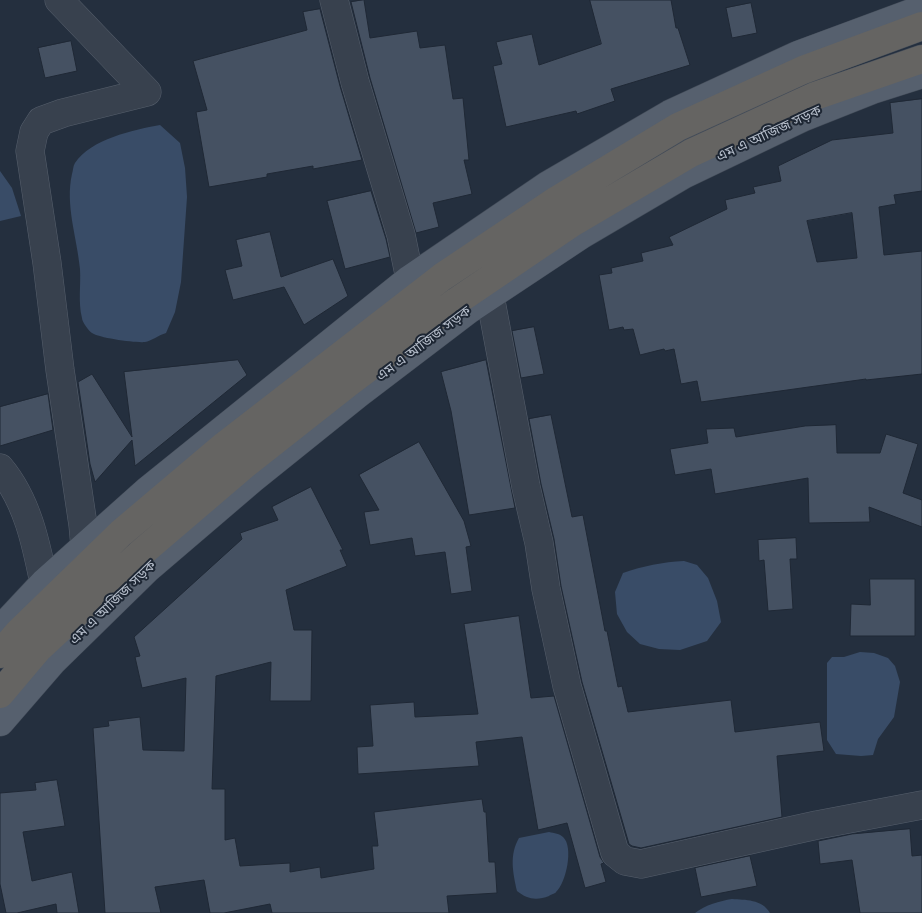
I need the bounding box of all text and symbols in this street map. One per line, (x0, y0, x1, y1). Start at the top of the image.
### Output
street label: এম এ আজিজ সড়ক (714, 102, 824, 166)
street label: এম এ আজিজ সড়ক (373, 303, 475, 385)
street label: এম এ আজিজ সড়ক (66, 557, 160, 649)

